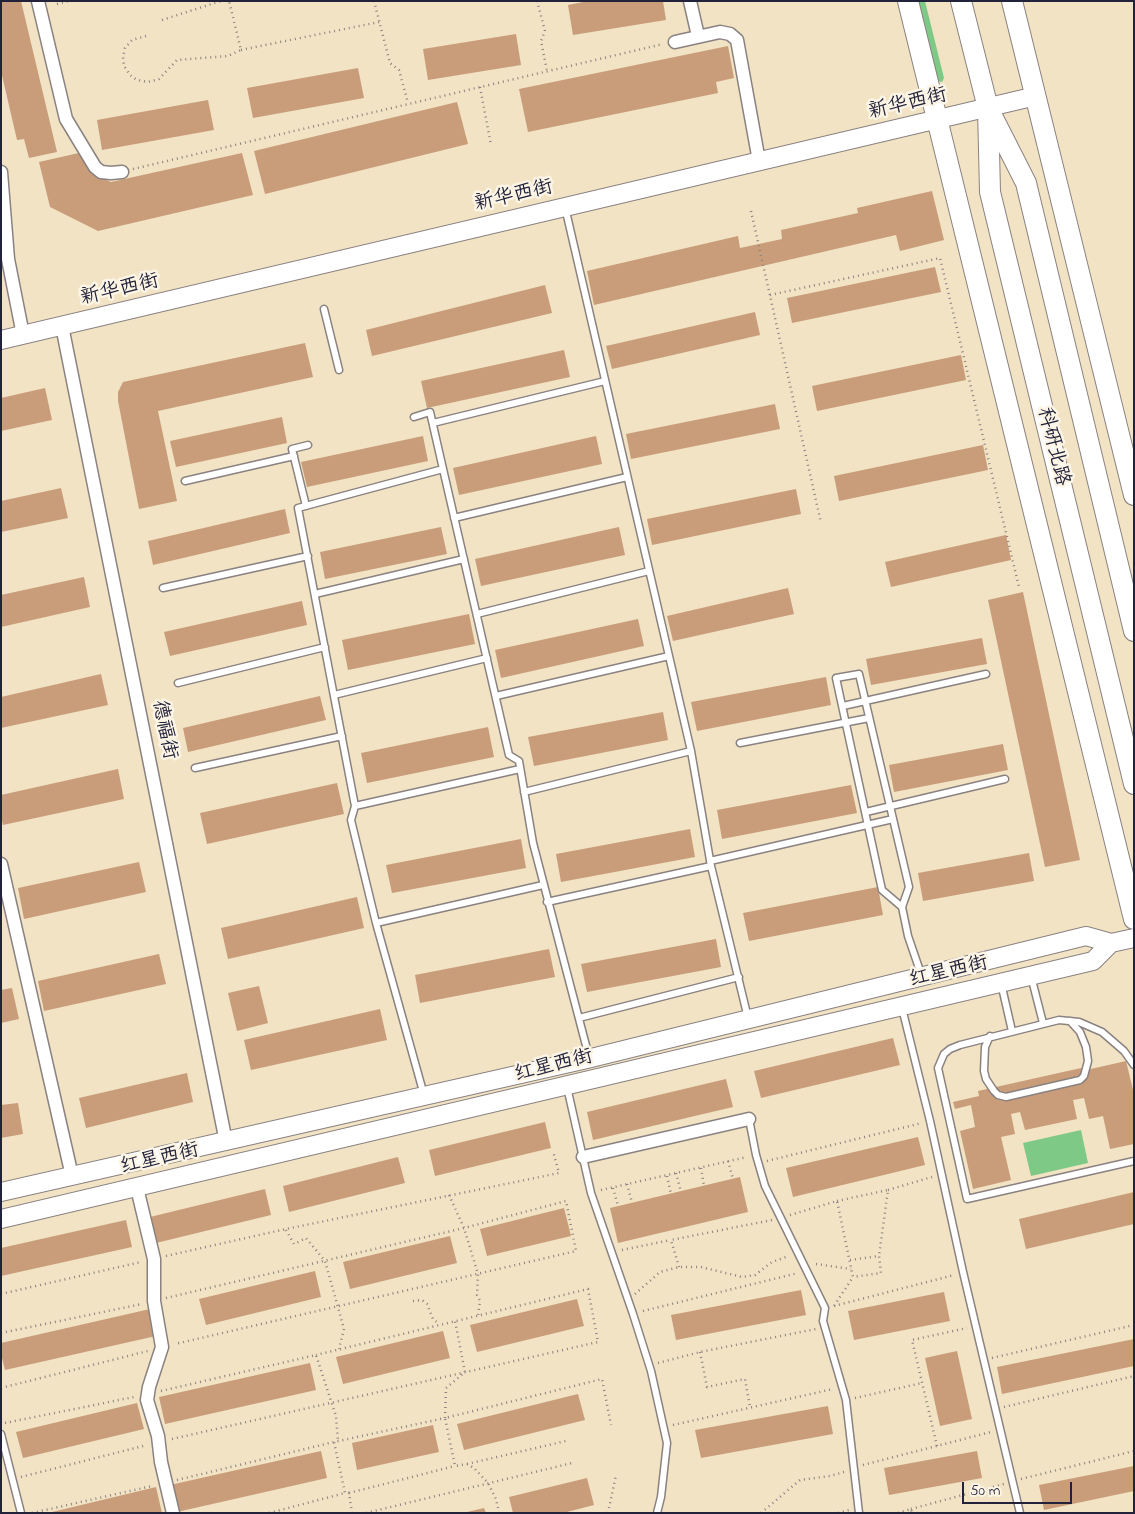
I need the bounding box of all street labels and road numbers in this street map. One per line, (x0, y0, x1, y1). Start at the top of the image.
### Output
street label: 新华西街 (866, 84, 950, 126)
street label: 新华西街 (472, 176, 556, 218)
street label: 新华西街 (78, 270, 162, 312)
street label: 科研北路 (1031, 405, 1073, 489)
street label: 德福街 (145, 698, 181, 762)
street label: 红星西街 (907, 952, 991, 994)
street label: 红星西街 (512, 1046, 596, 1088)
street label: 红星西街 (118, 1139, 202, 1181)

